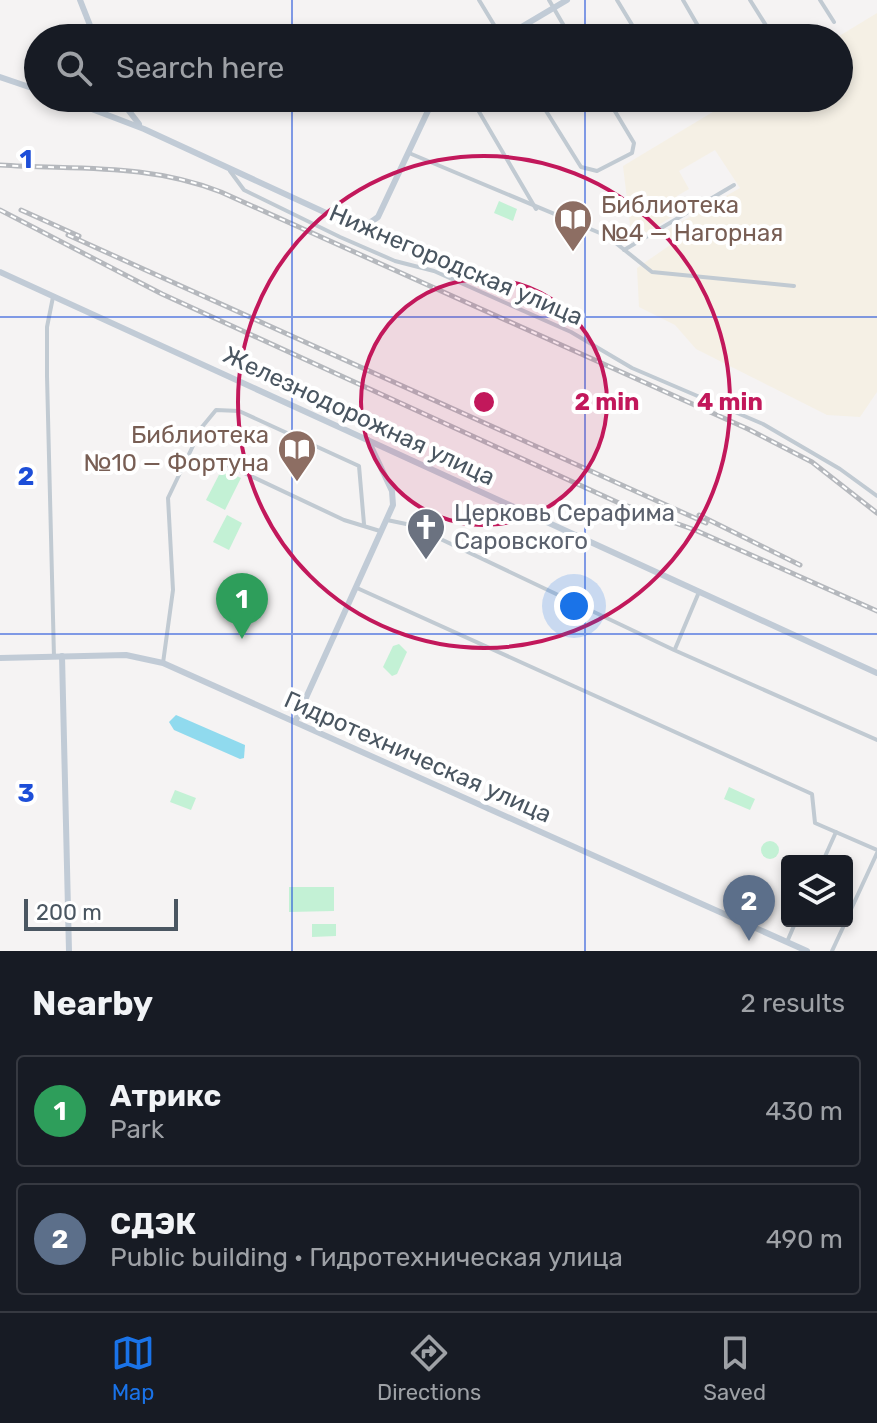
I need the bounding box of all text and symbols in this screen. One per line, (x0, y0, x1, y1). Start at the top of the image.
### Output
search box (24, 24, 853, 112)
icon: search (52, 46, 96, 90)
text: Search here (116, 50, 284, 86)
text: 1 (20, 144, 32, 175)
place label: Библиотека №4 — Нагорная (601, 191, 783, 247)
library icon: Библиотека №4 — Нагорная (552, 198, 594, 253)
street label: Нижнегородская улица (325, 199, 587, 331)
street label: Железнодорожная улица (219, 341, 499, 491)
centre of rings (470, 388, 498, 416)
text: 2 min (575, 388, 640, 416)
text: 4 min (697, 388, 763, 416)
place label: Библиотека №10 — Фортуна (84, 421, 269, 477)
library icon: Библиотека №10 — Фортуна (276, 428, 318, 483)
text: 2 (18, 461, 34, 492)
place label: Церковь Серафима Саровского (454, 499, 675, 555)
church icon: Церковь Серафима Саровского (405, 506, 447, 561)
pin: 1 (216, 573, 268, 639)
your location (554, 586, 594, 626)
street label: Гидротехническая улица (280, 685, 556, 829)
text: 3 (17, 778, 35, 809)
map controls (781, 855, 853, 927)
button: layers (781, 855, 853, 927)
pin: 2 (723, 875, 775, 941)
scale bar (24, 895, 178, 931)
text: 200 m (36, 899, 102, 926)
text: Nearby (32, 983, 153, 1024)
text: 2 results (741, 988, 845, 1019)
text: Атрикс (110, 1078, 221, 1114)
text: 1 (54, 1096, 66, 1127)
text: 430 m (765, 1096, 843, 1127)
text: Park (110, 1114, 164, 1145)
text: СДЭК (110, 1206, 196, 1242)
text: 2 (52, 1224, 68, 1255)
text: 490 m (766, 1224, 843, 1255)
text: Public building · Гидротехническая улица (110, 1242, 623, 1273)
tab: Map (111, 1331, 155, 1406)
tab: Directions (377, 1331, 481, 1406)
tab: Saved (703, 1331, 766, 1406)

